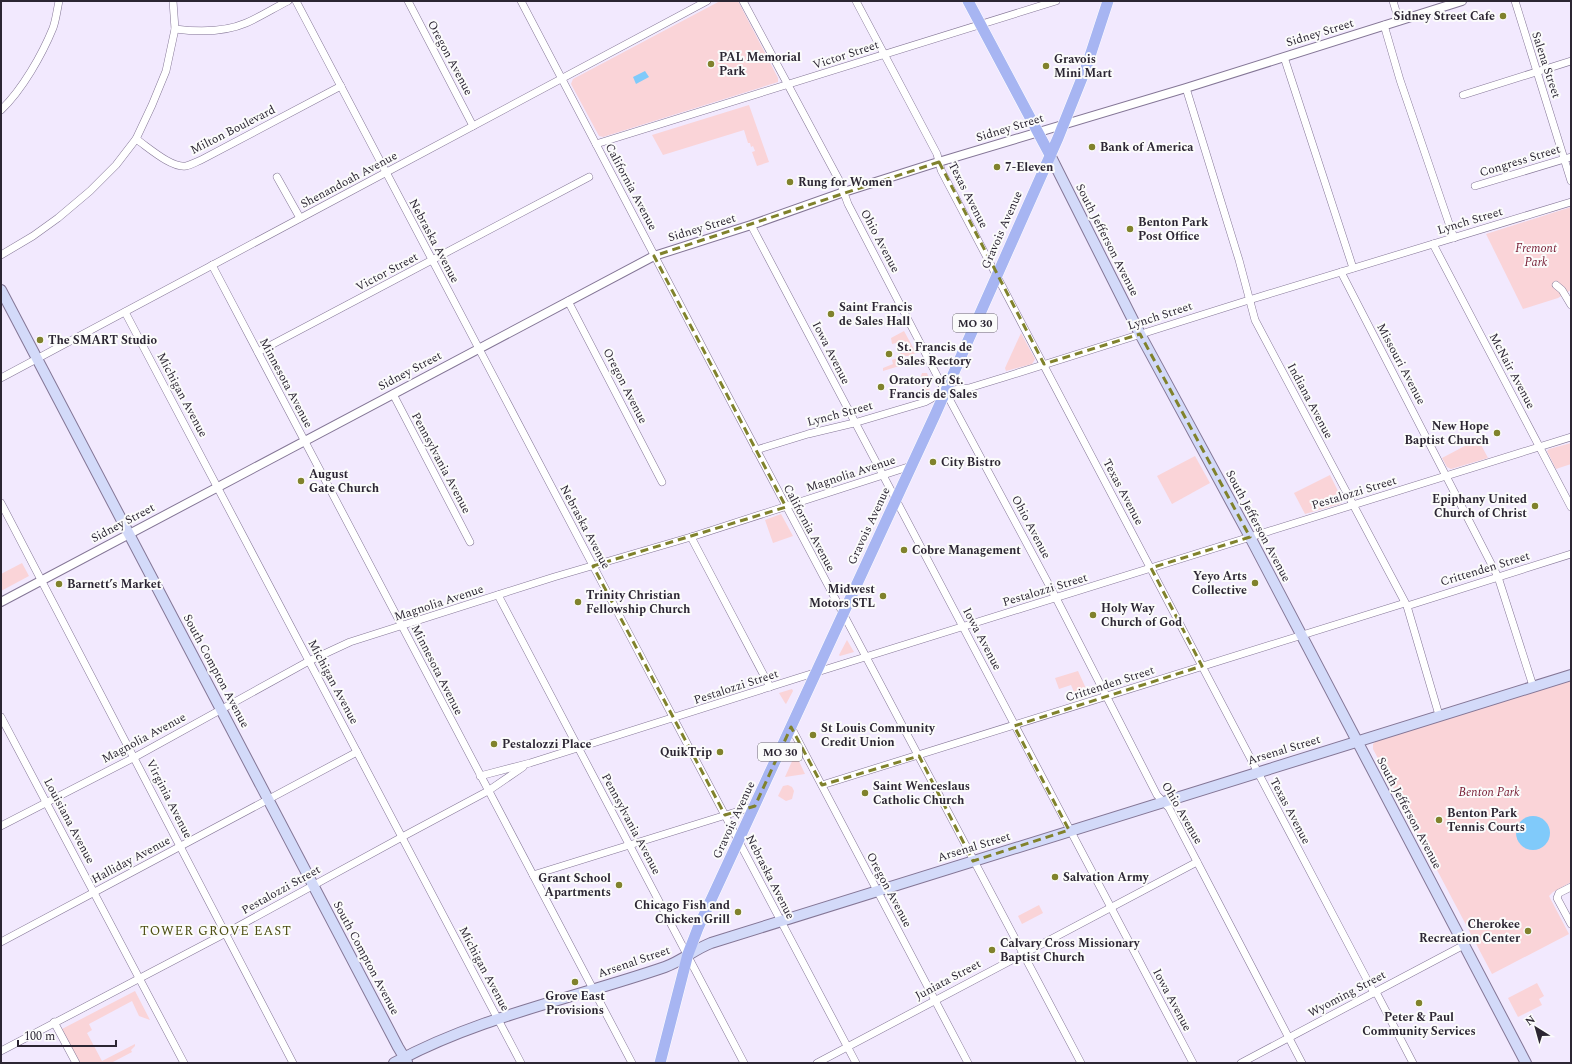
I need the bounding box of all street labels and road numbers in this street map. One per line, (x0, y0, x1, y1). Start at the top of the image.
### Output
street label: Sidney Street (1284, 14, 1356, 52)
street label: Oregon Avenue (422, 17, 478, 99)
street label: Salena Street (1526, 29, 1566, 101)
street label: Victor Street (811, 35, 881, 75)
street label: Milton Boulevard (187, 100, 279, 160)
street label: Sidney Street (974, 109, 1046, 147)
street label: California Avenue (600, 140, 662, 234)
street label: Congress Street (1477, 140, 1563, 182)
street label: Shenandoah Avenue (297, 146, 401, 214)
street label: Texas Avenue (943, 158, 993, 232)
street label: South Jefferson Avenue (1070, 180, 1144, 300)
street label: Gravois Avenue (976, 188, 1028, 272)
street label: Nebraska Avenue (404, 195, 464, 287)
street label: Lynch Street (1435, 202, 1505, 240)
street label: Ohio Avenue (855, 206, 905, 276)
street label: Sidney Street (666, 209, 738, 247)
street label: Victor Street (352, 248, 422, 296)
street label: Lynch Street (1125, 297, 1195, 335)
road number: MO 30 (953, 314, 997, 332)
street label: Iowa Avenue (807, 318, 855, 388)
street label: Missouri Avenue (1372, 320, 1431, 408)
street label: McNair Avenue (1484, 330, 1540, 413)
street label: Minnesota Avenue (254, 335, 318, 432)
street label: Oregon Avenue (598, 345, 652, 427)
street label: Sidney Street (375, 346, 445, 396)
street label: Michigan Avenue (152, 349, 212, 441)
street label: Indiana Avenue (1282, 360, 1338, 442)
street label: Lynch Street (805, 396, 875, 432)
street label: Pennsylvania Avenue (406, 409, 476, 517)
street label: Magnolia Avenue (804, 451, 898, 497)
street label: Texas Avenue (1098, 455, 1149, 529)
street label: South Jefferson Avenue (1220, 467, 1296, 586)
street label: Pestalozzi Street (1309, 471, 1399, 515)
street label: Nebraska Avenue (555, 481, 615, 573)
street label: California Avenue (778, 481, 840, 575)
street label: Gravois Avenue (843, 484, 895, 568)
street label: Ohio Avenue (1006, 492, 1056, 562)
street label: Sidney Street (88, 498, 158, 548)
street label: Crittenden Street (1438, 546, 1532, 592)
street label: Pestalozzi Street (1000, 568, 1090, 612)
street label: Magnolia Avenue (392, 580, 486, 626)
street label: Iowa Avenue (957, 604, 1007, 674)
street label: South Compton Avenue (178, 611, 254, 732)
street label: Minnesota Avenue (406, 621, 468, 719)
street label: Michigan Avenue (303, 636, 363, 728)
street label: Crittenden Street (1063, 661, 1157, 707)
street label: Pestalozzi Street (691, 664, 781, 710)
street label: Magnolia Avenue (98, 708, 190, 768)
street label: Arsenal Street (1245, 730, 1323, 770)
road number: MO 30 (758, 743, 802, 761)
street label: South Jefferson Avenue (1371, 754, 1447, 873)
street label: Virginia Avenue (141, 756, 197, 842)
street label: Pennsylvania Avenue (596, 770, 666, 878)
street label: Texas Avenue (1265, 774, 1316, 848)
street label: Louisiana Avenue (38, 775, 100, 867)
street label: Gravois Avenue (708, 778, 760, 862)
street label: Ohio Avenue (1156, 778, 1208, 848)
street label: Arsenal Street (935, 827, 1013, 867)
street label: Halliday Avenue (88, 831, 174, 889)
street label: Nebraska Avenue (740, 831, 800, 923)
street label: Oregon Avenue (861, 849, 917, 931)
street label: Pestalozzi Street (238, 860, 324, 920)
street label: South Compton Avenue (328, 898, 404, 1019)
street label: Michigan Avenue (454, 923, 514, 1015)
street label: Arsenal Street (595, 941, 673, 983)
street label: Juniata Street (912, 955, 984, 1005)
street label: Iowa Avenue (1147, 965, 1197, 1035)
street label: Wyoming Street (1305, 965, 1389, 1023)

